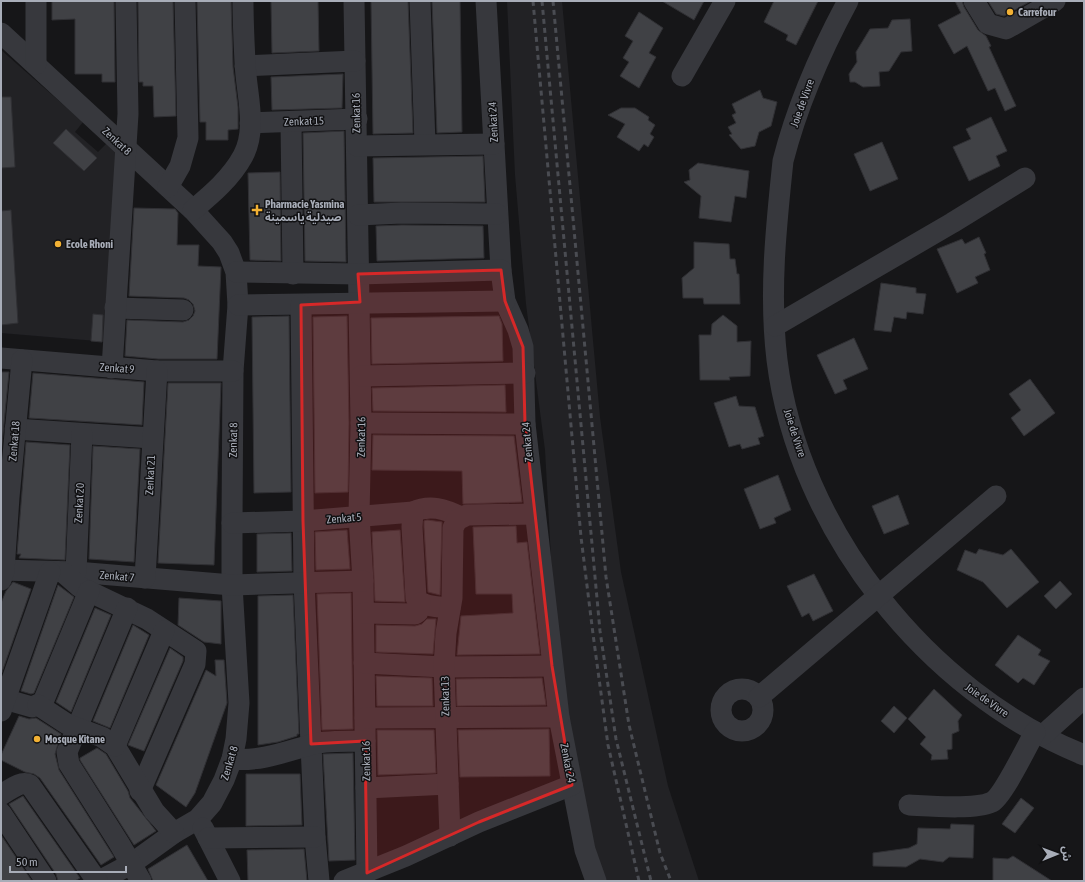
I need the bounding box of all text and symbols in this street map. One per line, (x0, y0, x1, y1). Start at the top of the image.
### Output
place label: Carrefour (1018, 6, 1057, 18)
marker: Carrefour (1005, 7, 1015, 17)
street label: Joie de Vivre (788, 77, 816, 129)
street label: Zenkat 16 (350, 93, 362, 133)
street label: Zenkat 24 (486, 102, 500, 142)
street label: Zenkat 15 (284, 114, 324, 128)
street label: Zenkat 8 (100, 125, 134, 157)
place label: Pharmacie Yasmina صيدلية ياسمينة (265, 198, 344, 224)
marker: Pharmacie Yasmina صيدلية ياسمينة (252, 205, 262, 215)
place label: Ecole Rhoni (66, 238, 114, 250)
marker: Ecole Rhoni (53, 239, 63, 249)
street label: Zenkat 9 (99, 361, 135, 375)
street label: Joie de Vivre (782, 407, 808, 459)
street label: Zenkat 16 (355, 417, 367, 457)
street label: Zenkat 18 (6, 420, 22, 462)
street label: Zenkat 24 (519, 421, 535, 463)
street label: Zenkat 8 (227, 422, 239, 458)
street label: Zenkat 21 (143, 455, 157, 495)
street label: Zenkat 20 (72, 483, 86, 523)
street label: Zenkat 5 (326, 510, 362, 526)
street label: Zenkat 7 (99, 568, 135, 584)
street label: Zenkat 13 (439, 676, 451, 716)
street label: Joie de Vivre (963, 681, 1011, 719)
place label: Mosque Kitane (45, 733, 105, 745)
marker: Mosque Kitane (32, 734, 42, 744)
street label: Zenkat 16 (360, 741, 372, 781)
street label: Zenkat 24 (558, 742, 578, 784)
street label: Zenkat 8 (218, 744, 240, 782)
north arrow (1037, 834, 1077, 874)
text: ش (1060, 846, 1073, 861)
scale bar (10, 848, 126, 874)
text: 50 m (16, 855, 38, 869)

